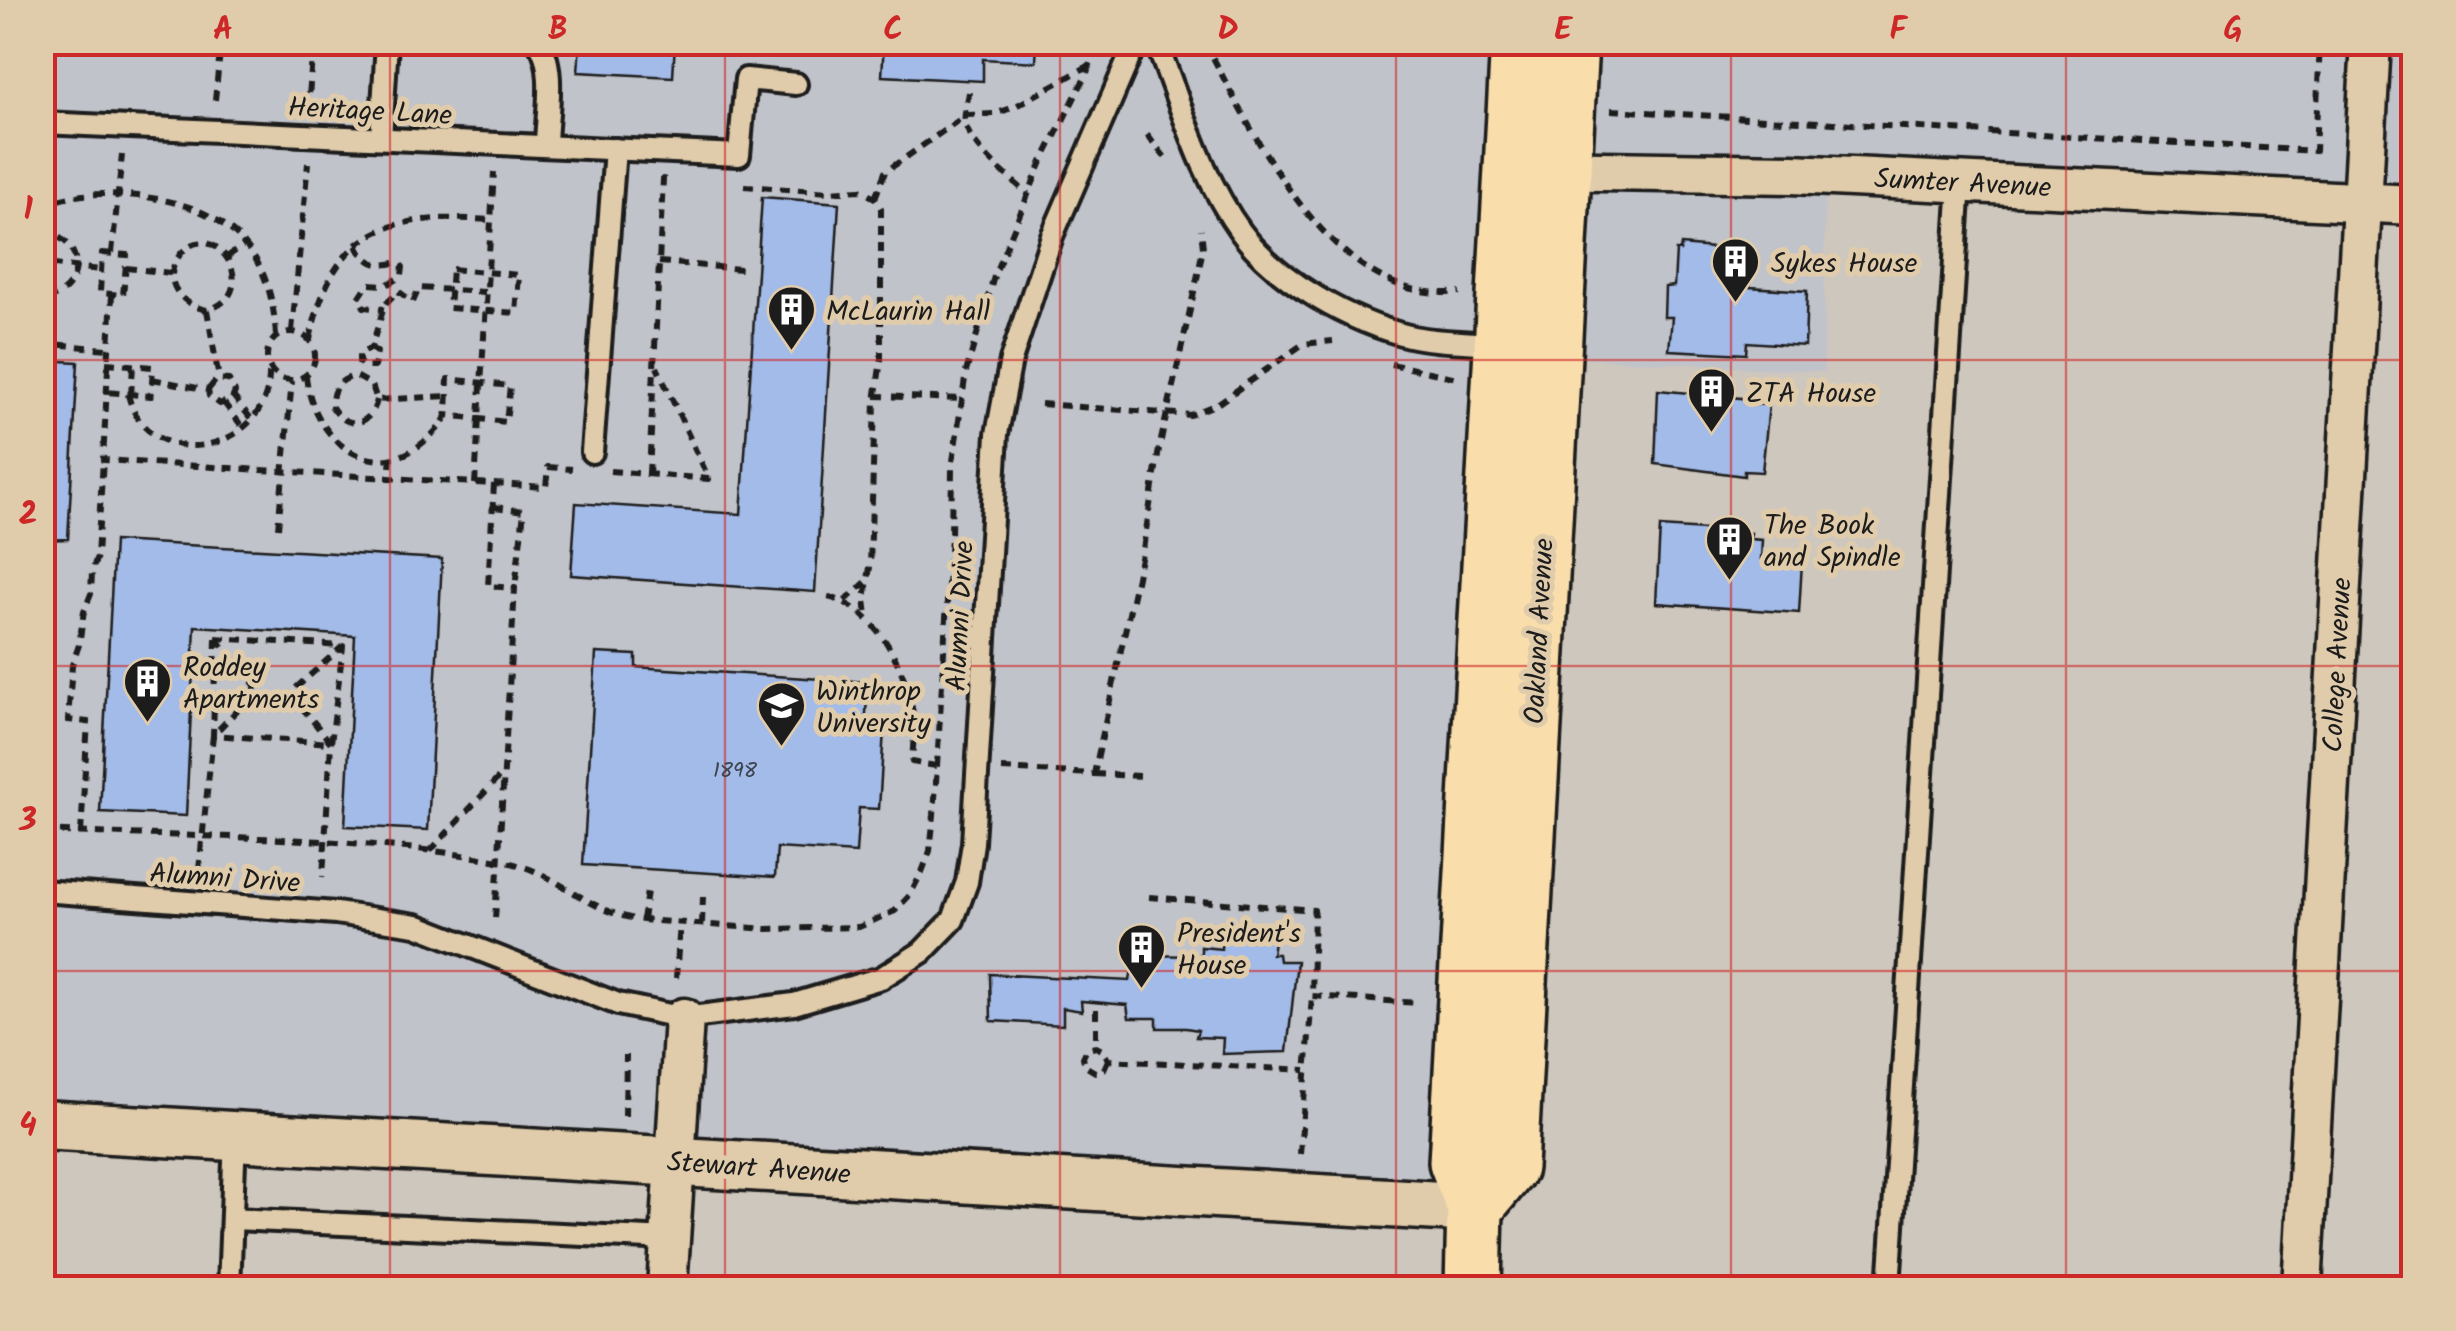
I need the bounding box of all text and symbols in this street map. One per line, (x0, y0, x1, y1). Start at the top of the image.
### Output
text: A (213, 5, 233, 56)
text: B (548, 5, 568, 56)
text: C (883, 5, 903, 56)
text: D (1217, 5, 1239, 56)
text: E (1554, 5, 1573, 56)
text: F (1889, 5, 1908, 56)
text: G (2223, 5, 2243, 56)
street label: Heritage Lane (287, 86, 453, 139)
street label: Sumter Avenue (1873, 157, 2053, 212)
text: 1 (23, 185, 33, 236)
building icon: Sykes House (1710, 236, 1762, 304)
place label: Sykes House (1771, 242, 1918, 287)
building icon: McLaurin Hall (765, 284, 817, 352)
place label: McLaurin Hall (826, 290, 990, 335)
building icon: ZTA House (1685, 366, 1737, 434)
place label: ZTA House (1746, 372, 1876, 417)
text: 2 (19, 490, 37, 541)
place label: The Book and Spindle (1764, 504, 1901, 581)
building icon: The Book and Spindle (1703, 514, 1755, 582)
street label: Oakland Avenue (1513, 537, 1568, 725)
street label: Alumni Drive (935, 539, 988, 693)
street label: College Avenue (2311, 576, 2366, 754)
place label: Roddey Apartments (183, 646, 319, 723)
building icon: Roddey Apartments (122, 656, 174, 724)
place label: Winthrop University (816, 670, 931, 747)
school or university icon: Winthrop University (755, 680, 807, 748)
house number: 1898 (713, 754, 758, 789)
text: 3 (18, 796, 37, 847)
street label: Alumni Drive (148, 852, 302, 907)
place label: President's House (1177, 912, 1301, 989)
building icon: President's House (1116, 922, 1168, 990)
text: 4 (19, 1101, 37, 1152)
street label: Stewart Avenue (665, 1141, 853, 1198)

